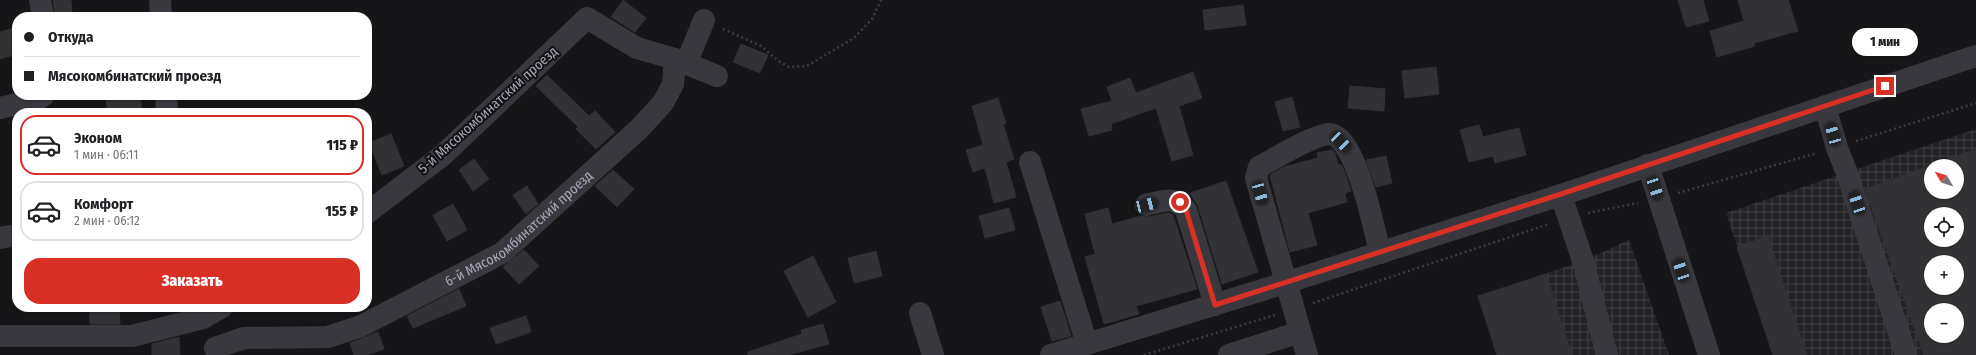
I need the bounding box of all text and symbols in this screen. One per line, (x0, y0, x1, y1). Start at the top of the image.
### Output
text: Откуда (48, 28, 93, 46)
callout: 1 мин (1852, 28, 1918, 56)
text: 1 мин (1870, 34, 1900, 49)
street label: 5-й Мясокомбинатский проезд (415, 43, 561, 177)
text: Мясокомбинатский проезд (48, 67, 221, 85)
route end (1876, 77, 1894, 95)
car (1824, 121, 1842, 147)
icon: car (26, 127, 62, 163)
text: Эконом (74, 129, 122, 147)
car (1328, 129, 1354, 155)
text: 115 ₽ (327, 136, 358, 154)
text: 1 мин · 06:11 (74, 147, 138, 162)
north arrow (1924, 159, 1964, 199)
map controls (1924, 159, 1964, 343)
street label: 6-й Мясокомбинатский проезд (442, 167, 596, 290)
car (1646, 175, 1664, 201)
car (1251, 180, 1269, 206)
car (1848, 190, 1866, 216)
icon: car (26, 193, 62, 229)
route start (1171, 193, 1189, 211)
text: Комфорт (74, 195, 133, 213)
car (1133, 196, 1159, 214)
text: 155 ₽ (325, 202, 358, 220)
button: locate (1924, 207, 1964, 247)
text: 2 мин · 06:12 (74, 213, 140, 228)
button: + (1924, 255, 1964, 295)
car (1672, 257, 1690, 283)
button: Заказать (24, 258, 360, 304)
button: − (1924, 303, 1964, 343)

